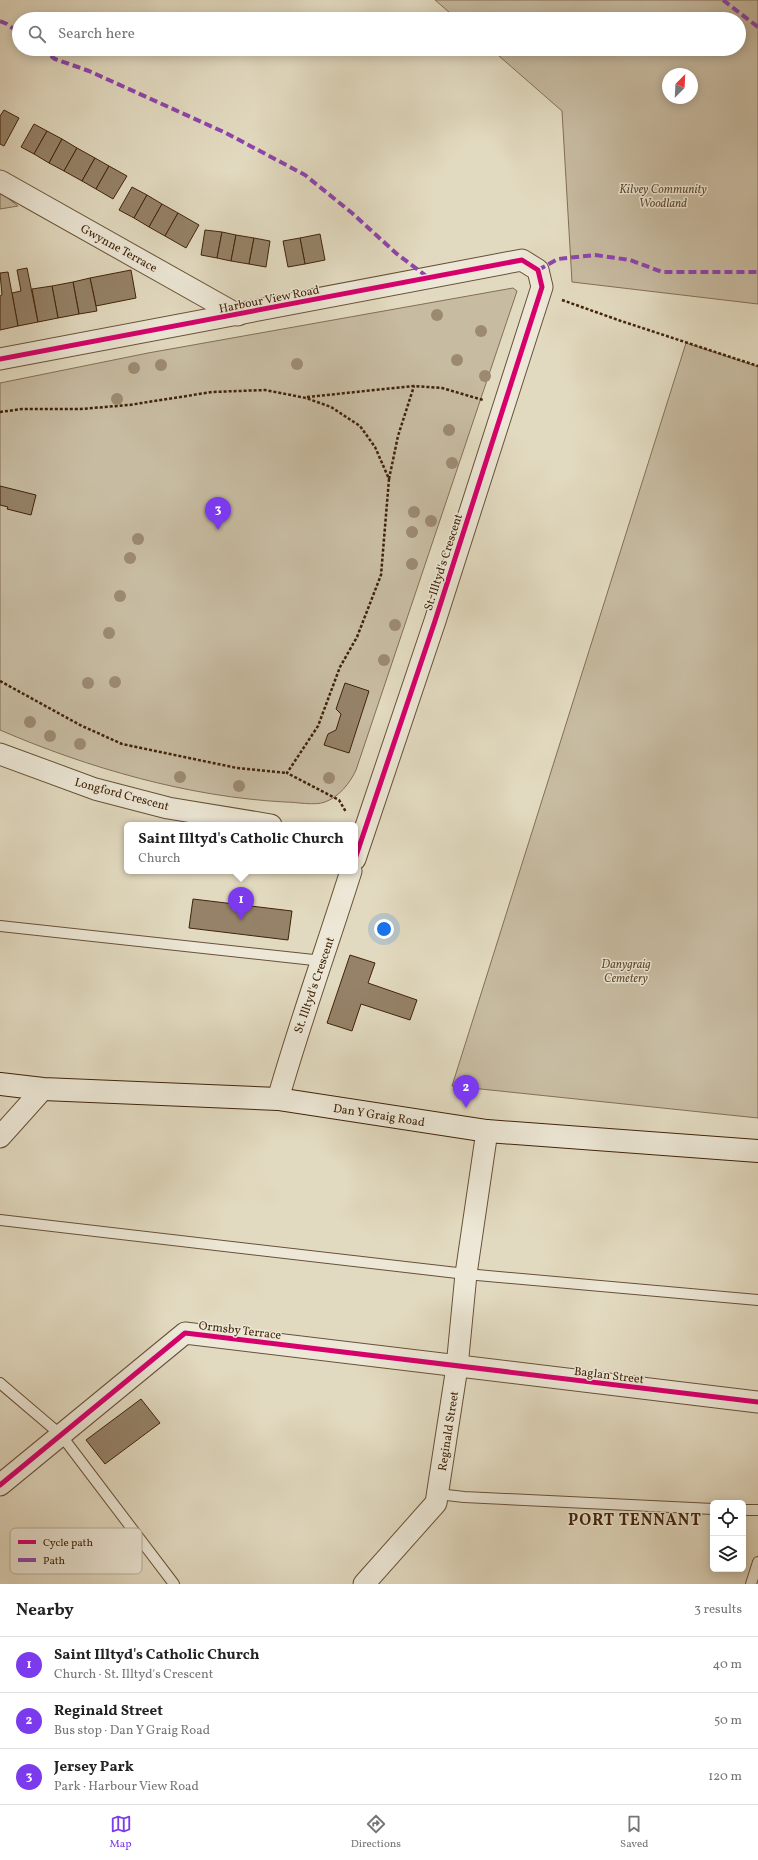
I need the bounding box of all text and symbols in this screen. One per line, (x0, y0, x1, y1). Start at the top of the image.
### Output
search box (12, 12, 746, 56)
icon: search (26, 23, 48, 45)
text: Search here (58, 24, 135, 45)
north arrow (662, 68, 698, 104)
park label: Kilvey Community Woodland (619, 182, 707, 212)
street label: Gwynne Terrace (77, 221, 160, 277)
street label: Harbour View Road (218, 282, 321, 318)
pin: 3 (205, 497, 231, 530)
street label: St. Illtyd's Crescent (421, 512, 467, 613)
street label: Longford Crescent (73, 775, 171, 815)
popup (124, 822, 358, 874)
text: Saint Illtyd's Catholic Church (138, 829, 344, 850)
text: Church (138, 850, 181, 868)
pin: 1 (228, 887, 254, 920)
your location (374, 919, 394, 939)
street label: St. Illtyd's Crescent (291, 935, 339, 1036)
park label: Danygraig Cemetery (601, 957, 651, 987)
pin: 2 (453, 1075, 479, 1108)
street label: Dan Y Graig Road (332, 1101, 426, 1131)
street label: Ormsby Terrace (198, 1318, 282, 1344)
street label: Baglan Street (573, 1364, 645, 1388)
street label: Reginald Street (435, 1390, 463, 1472)
map controls (710, 1500, 746, 1572)
button: locate (710, 1500, 746, 1536)
district label: PORT TENNANT (568, 1510, 702, 1532)
legend (10, 1528, 142, 1574)
text: Cycle path (43, 1536, 93, 1551)
button: layers (710, 1536, 746, 1572)
text: Path (43, 1554, 66, 1569)
text: Nearby (16, 1599, 74, 1622)
text: 3 results (694, 1601, 742, 1619)
text: Saint Illtyd's Catholic Church (54, 1645, 259, 1666)
text: 1 (26, 1656, 32, 1674)
text: 40 m (713, 1656, 742, 1674)
text: Church · St. Illtyd's Crescent (54, 1666, 213, 1684)
text: Reginald Street (54, 1701, 163, 1722)
text: 2 (26, 1712, 32, 1730)
text: 50 m (714, 1712, 742, 1730)
text: Bus stop · Dan Y Graig Road (54, 1722, 210, 1740)
text: Jersey Park (54, 1757, 134, 1778)
text: 3 (26, 1768, 32, 1786)
text: 120 m (708, 1768, 742, 1786)
text: Park · Harbour View Road (54, 1778, 199, 1796)
tab: Map (110, 1813, 132, 1852)
tab: Directions (351, 1813, 401, 1852)
tab: Saved (620, 1813, 648, 1852)

